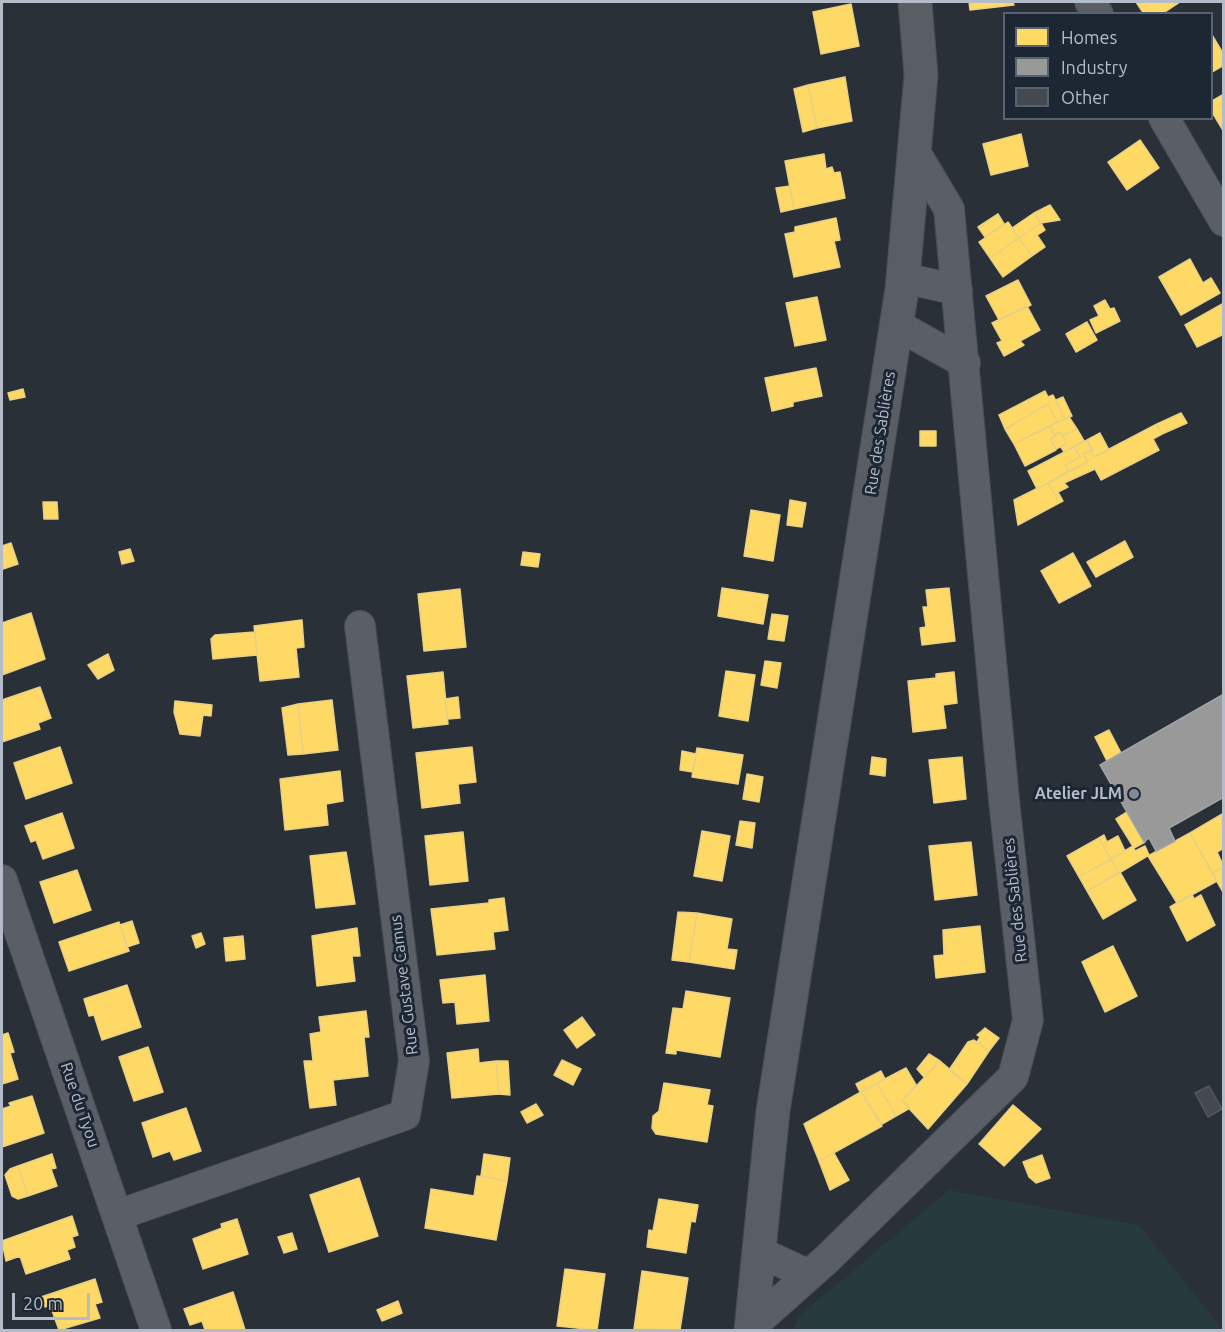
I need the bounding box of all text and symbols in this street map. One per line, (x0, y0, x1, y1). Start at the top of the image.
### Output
legend (1003, 12, 1213, 120)
text: Homes (1061, 27, 1117, 47)
text: Industry (1061, 57, 1127, 77)
text: Other (1061, 87, 1109, 107)
street label: Rue des Sablières (861, 370, 899, 496)
place label: Atelier JLM (1035, 784, 1122, 804)
marker: Atelier JLM (1127, 787, 1141, 801)
street label: Rue des Sablières (999, 837, 1031, 963)
street label: Rue Gustave Camus (386, 914, 422, 1056)
street label: Rue du Tyou (57, 1060, 103, 1150)
scale bar (15, 1281, 93, 1319)
text: 20 m (23, 1293, 63, 1313)

